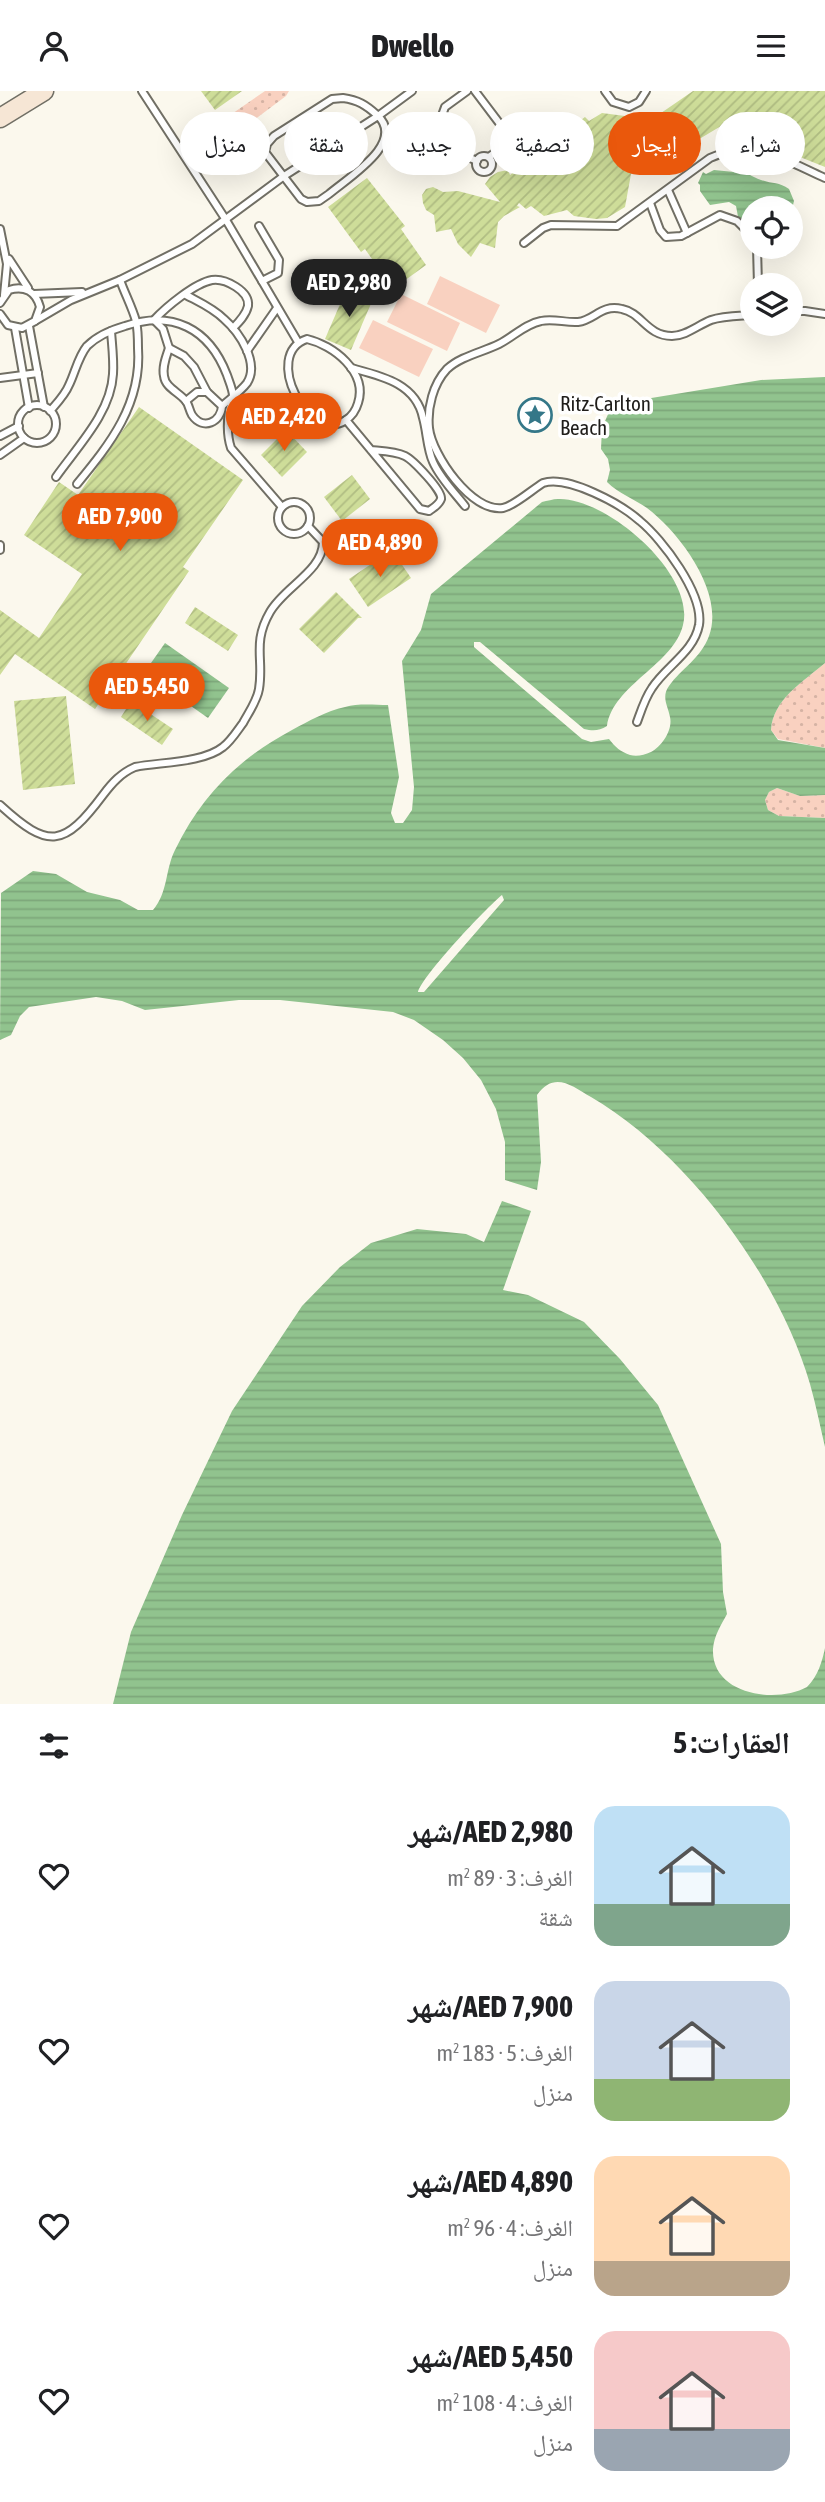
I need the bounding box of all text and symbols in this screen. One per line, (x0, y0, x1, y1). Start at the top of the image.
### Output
icon: person (35, 27, 73, 65)
text: Dwello (371, 27, 454, 64)
icon: menu (752, 27, 790, 65)
chip: منزل (180, 112, 270, 175)
chip: شقة (284, 112, 368, 175)
chip: جديد (382, 112, 476, 175)
chip: تصفية (490, 112, 594, 175)
chip: إيجار (608, 112, 701, 175)
chip: شراء (715, 112, 805, 175)
map controls (740, 196, 803, 336)
button: locate (740, 196, 803, 259)
pin: AED 2,980 (269, 259, 429, 319)
text: AED 2,980 (307, 269, 391, 295)
button: layers (740, 273, 803, 336)
place label: Ritz-Carlton Beach (560, 391, 651, 439)
pin: AED 2,420 (204, 393, 364, 453)
place icon: Ritz-Carlton Beach (516, 396, 554, 434)
text: AED 2,420 (242, 403, 326, 429)
pin: AED 7,900 (40, 493, 200, 553)
text: AED 7,900 (78, 503, 162, 529)
pin: AED 4,890 (300, 519, 460, 579)
text: AED 4,890 (338, 529, 422, 555)
pin: AED 5,450 (67, 663, 227, 723)
text: AED 5,450 (105, 673, 189, 699)
text: العقارات: 5 (673, 1725, 790, 1759)
icon: filters (35, 1727, 73, 1765)
text: AED 2,980/شهر (408, 1814, 573, 1848)
icon: home (650, 1834, 734, 1918)
icon: heart (35, 1857, 73, 1895)
text: الغرف: 3 · 89 m² (447, 1865, 573, 1891)
text: شقة (539, 1905, 573, 1931)
text: AED 7,900/شهر (408, 1989, 573, 2023)
icon: home (650, 2009, 734, 2093)
icon: heart (35, 2032, 73, 2070)
text: الغرف: 5 · 183 m² (436, 2040, 573, 2066)
text: منزل (533, 2080, 573, 2106)
text: AED 4,890/شهر (408, 2164, 573, 2198)
icon: home (650, 2184, 734, 2268)
icon: heart (35, 2207, 73, 2245)
text: الغرف: 4 · 96 m² (447, 2215, 573, 2241)
text: منزل (533, 2255, 573, 2281)
text: AED 5,450/شهر (408, 2339, 573, 2373)
icon: home (650, 2359, 734, 2443)
icon: heart (35, 2382, 73, 2420)
text: الغرف: 4 · 108 m² (436, 2390, 573, 2416)
text: منزل (533, 2430, 573, 2456)

